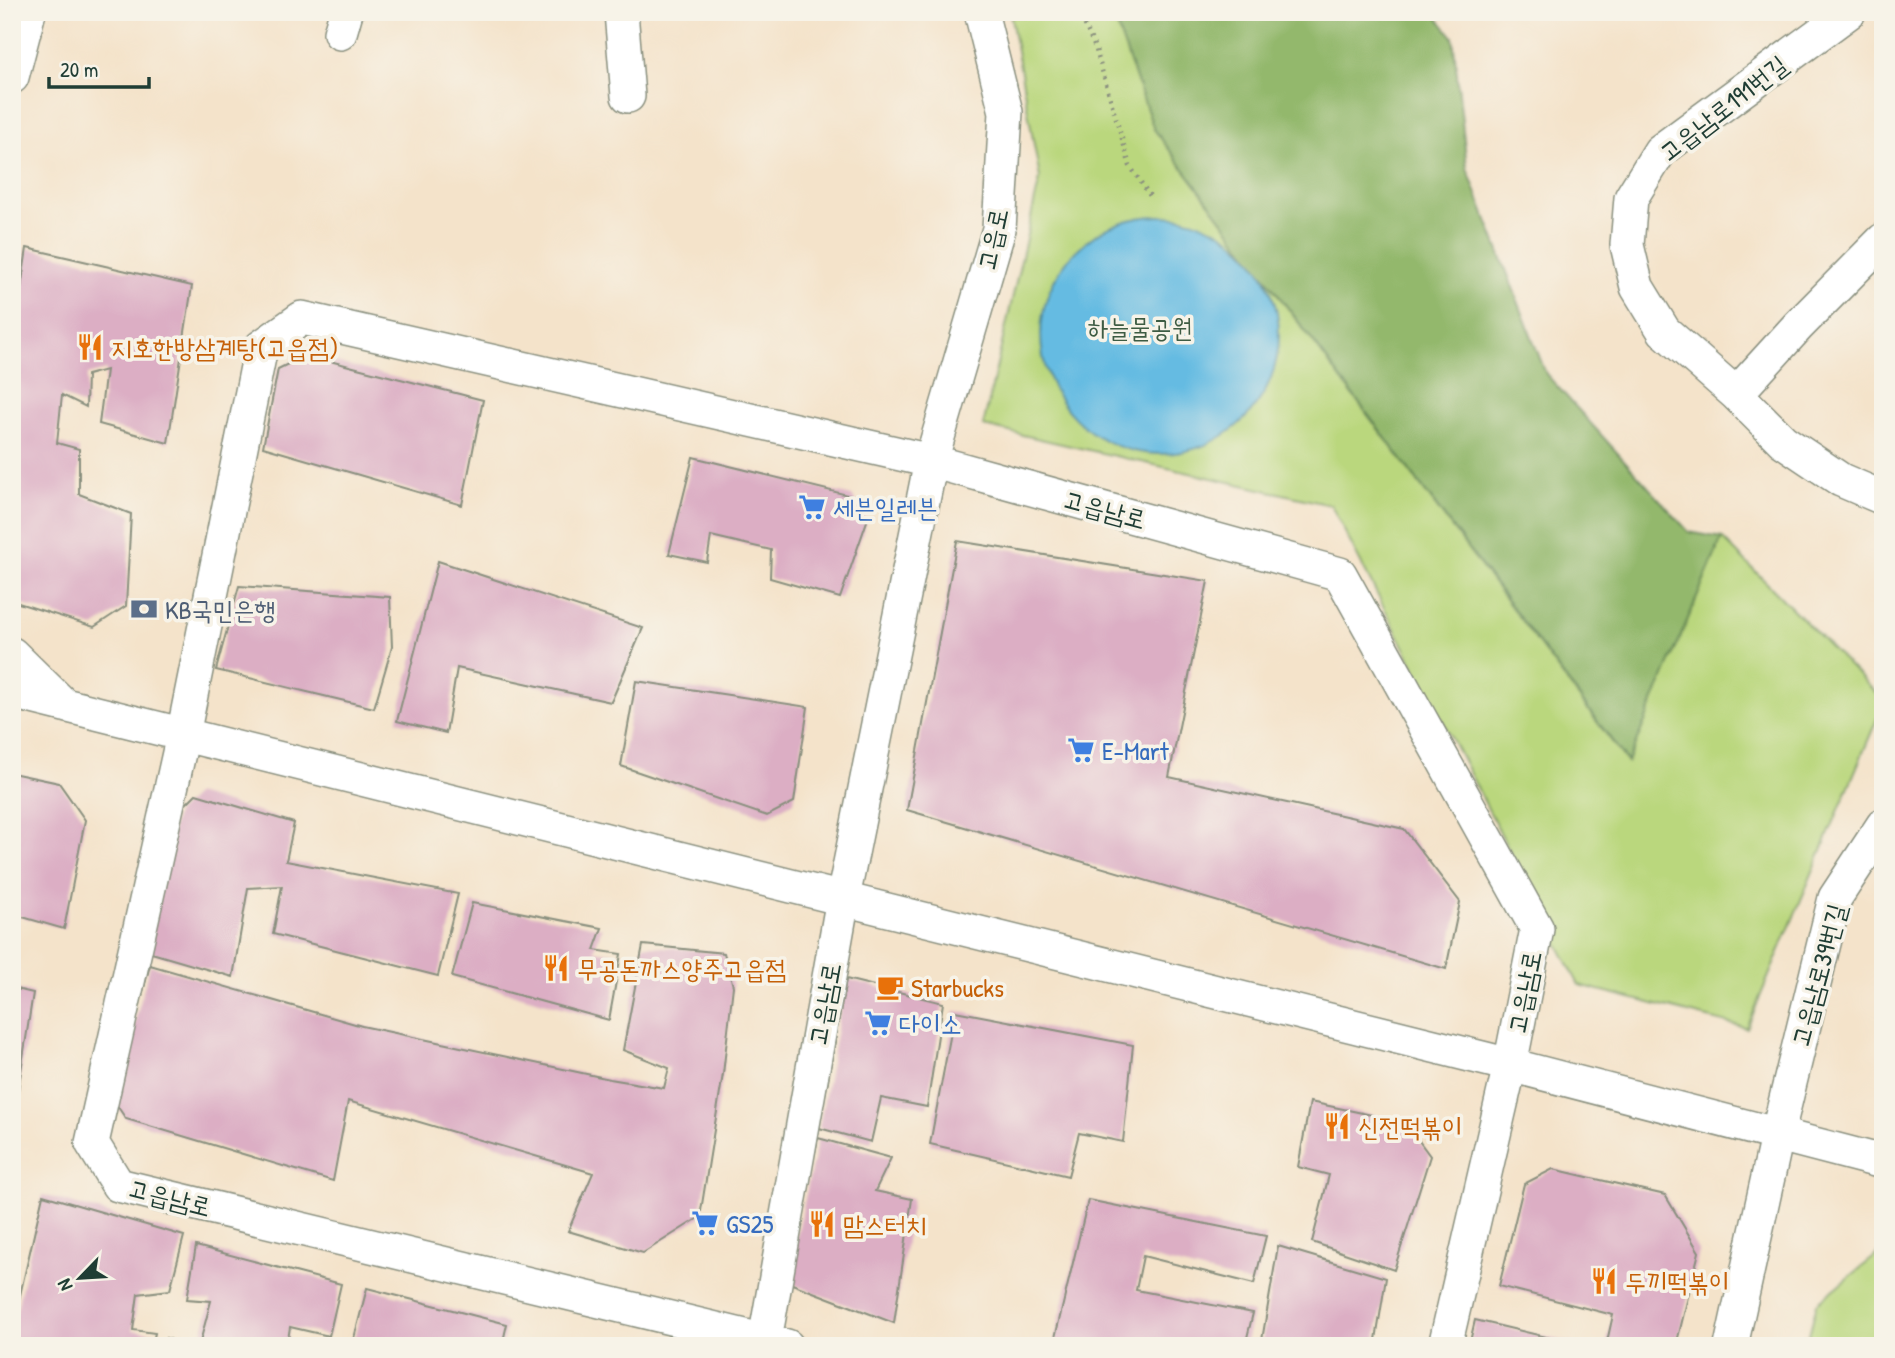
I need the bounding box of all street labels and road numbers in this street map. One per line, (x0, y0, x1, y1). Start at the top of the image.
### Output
street label: 고읍남로191번길 (1652, 47, 1794, 169)
street label: 고읍로 (968, 205, 1016, 273)
street label: 고읍남로 (1060, 481, 1150, 537)
street label: 고읍남로39번길 (1782, 900, 1854, 1050)
street label: 고읍남로 (1499, 948, 1549, 1036)
street label: 고읍남로 (799, 960, 849, 1048)
street label: 고읍남로 (125, 1170, 215, 1224)

